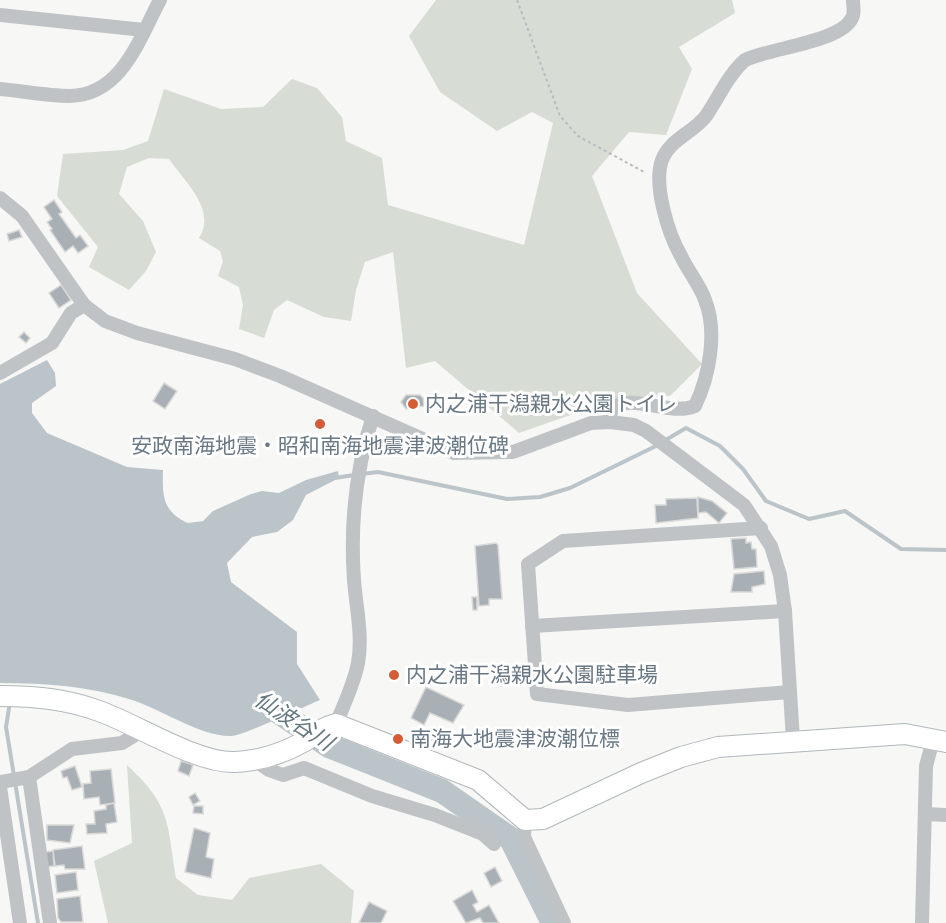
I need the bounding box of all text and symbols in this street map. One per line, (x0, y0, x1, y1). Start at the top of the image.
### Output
place label: 内之浦干潟親水公園トイレ (425, 391, 677, 417)
marker: 内之浦干潟親水公園トイレ (406, 397, 420, 411)
marker: 安政南海地震・昭和南海地震津波潮位碑 (313, 417, 327, 431)
place label: 安政南海地震・昭和南海地震津波潮位碑 (131, 433, 509, 459)
place label: 内之浦干潟親水公園駐車場 (406, 662, 658, 688)
marker: 内之浦干潟親水公園駐車場 (387, 668, 401, 682)
water label: 仙波谷川 (250, 686, 340, 757)
place label: 南海大地震津波潮位標 (410, 726, 620, 752)
marker: 南海大地震津波潮位標 (391, 732, 405, 746)

